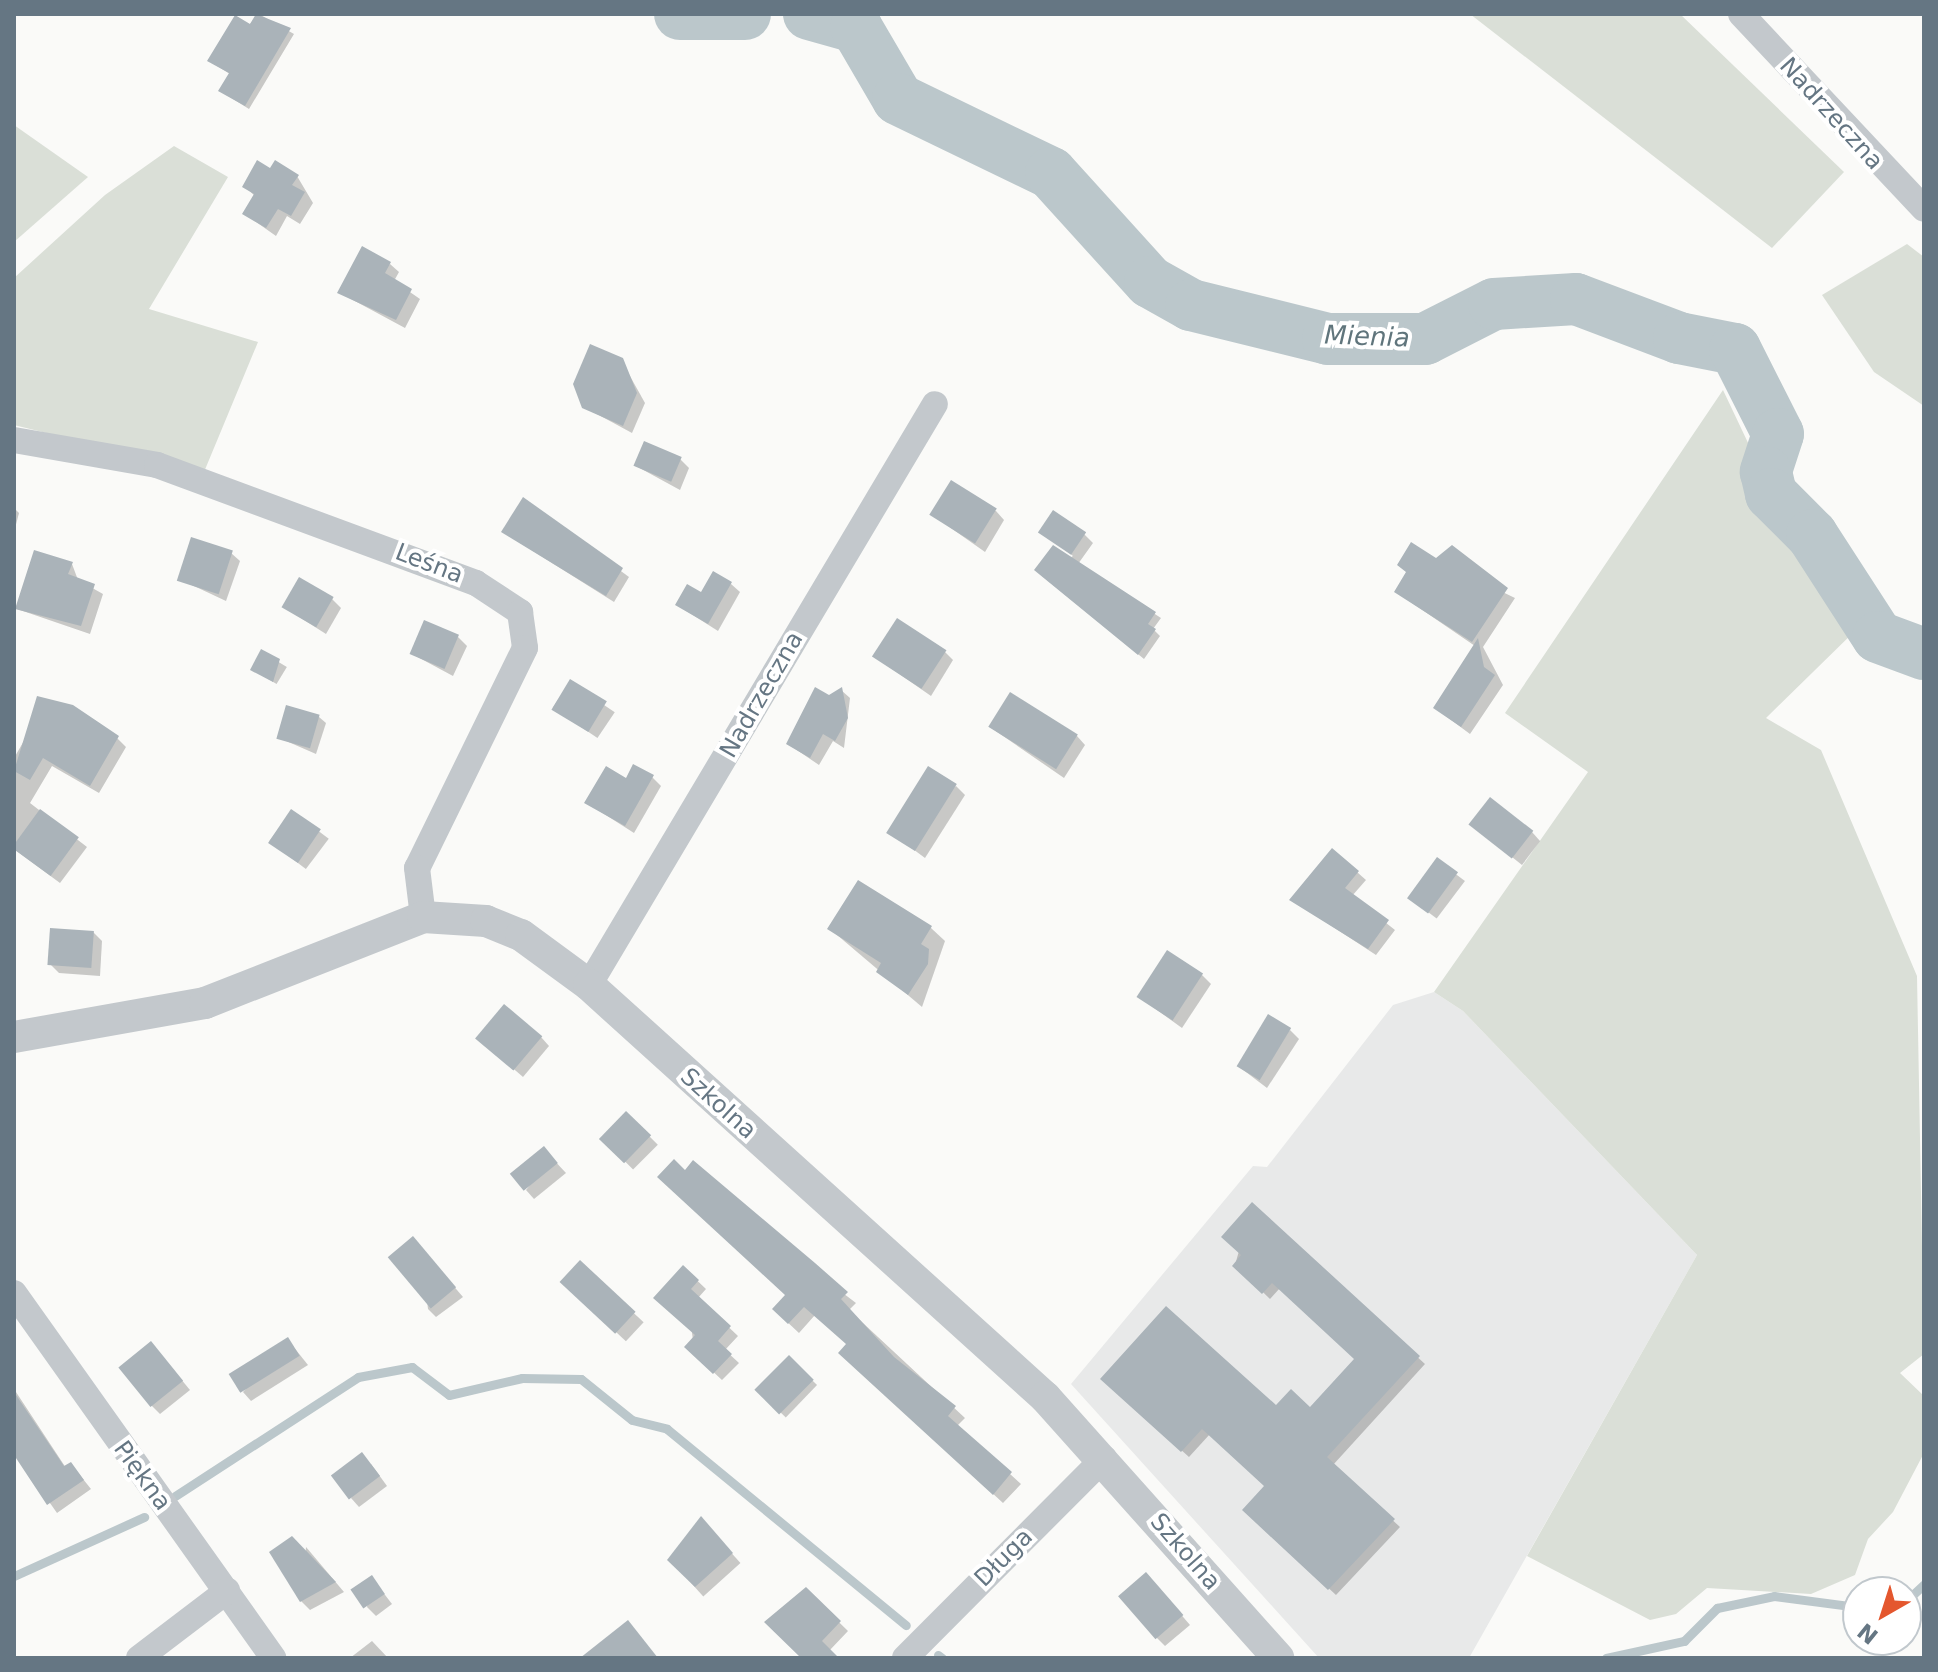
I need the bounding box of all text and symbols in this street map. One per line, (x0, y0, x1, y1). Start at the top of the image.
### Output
street label: Nadrzeczna (1773, 52, 1889, 176)
water label: Mienia (1324, 320, 1410, 354)
street label: Leśna (391, 538, 467, 590)
street label: Nadrzeczna (714, 627, 810, 763)
street label: Szkolna (674, 1062, 762, 1146)
street label: Piękna (107, 1436, 177, 1516)
street label: Szkolna (1144, 1508, 1226, 1596)
street label: Długa (969, 1523, 1039, 1593)
north arrow (1842, 1576, 1922, 1656)
text: N (1853, 1618, 1883, 1649)

